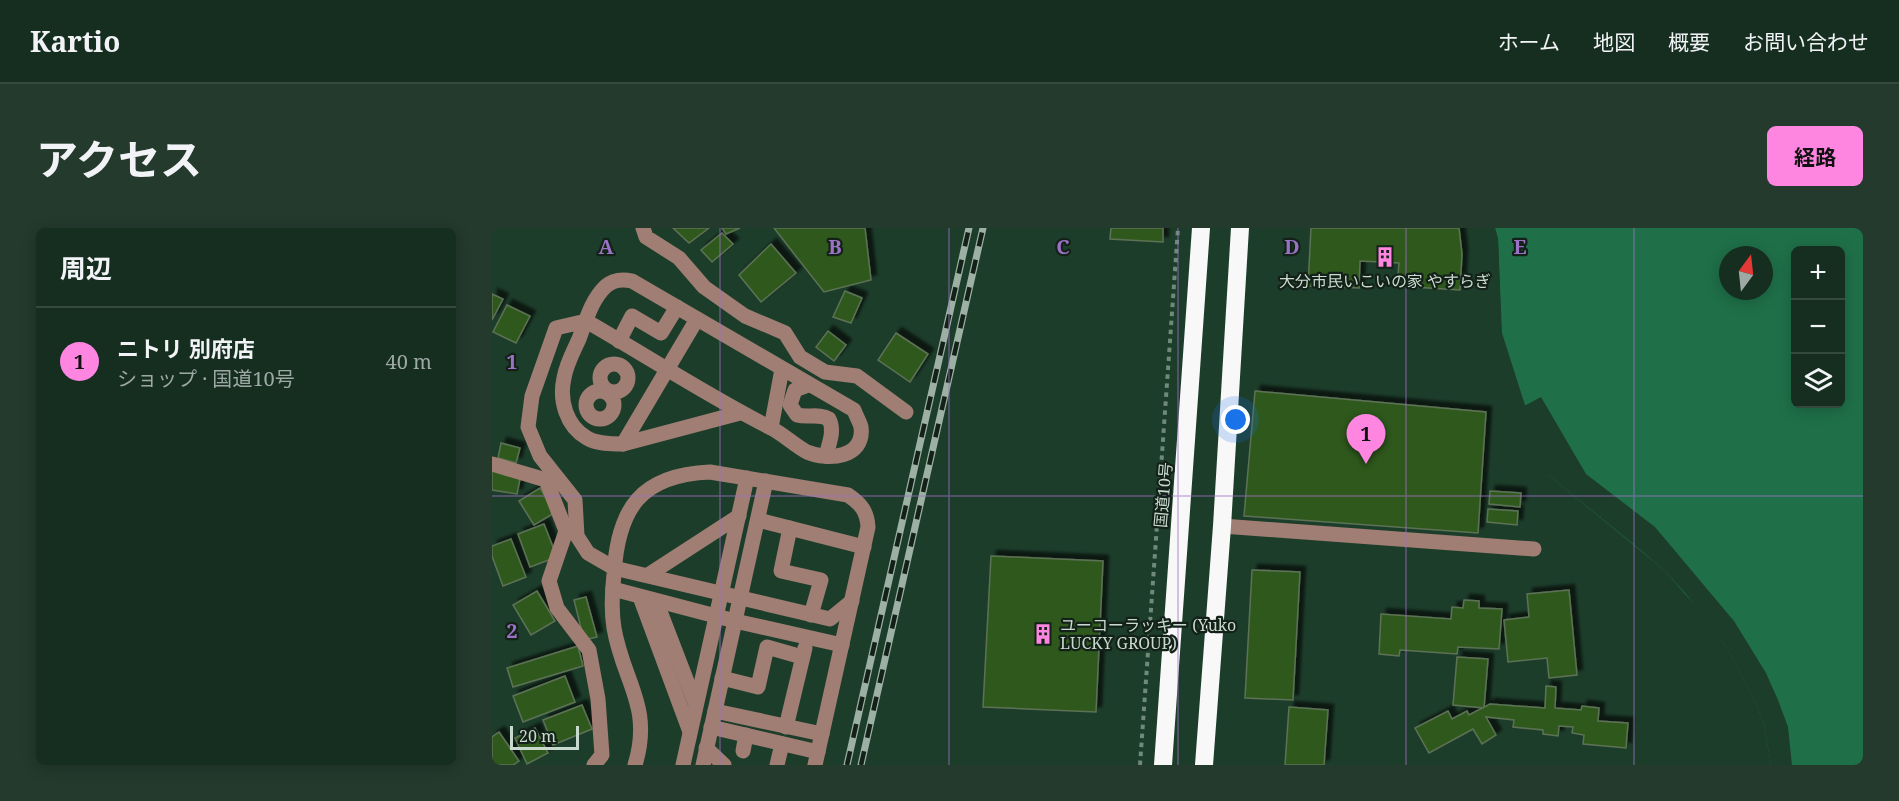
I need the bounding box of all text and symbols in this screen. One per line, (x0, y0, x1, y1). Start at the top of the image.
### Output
text: Kartio (30, 22, 120, 60)
text: ホーム (1498, 28, 1560, 56)
text: 地図 (1593, 28, 1635, 56)
text: 概要 (1668, 28, 1710, 56)
text: お問い合わせ (1743, 28, 1869, 56)
button: 経路 (1767, 126, 1863, 186)
text: アクセス (36, 130, 202, 187)
text: A (598, 233, 614, 260)
text: B (828, 233, 842, 260)
text: C (1056, 233, 1070, 260)
text: D (1284, 233, 1300, 260)
text: E (1513, 233, 1527, 260)
building icon: 大分市民いこいの家 やすらぎ (1373, 245, 1397, 269)
north arrow (1719, 246, 1773, 300)
map controls (1791, 246, 1845, 408)
button: + (1791, 246, 1845, 300)
text: 周辺 (60, 250, 112, 286)
place label: 大分市民いこいの家 やすらぎ (1279, 270, 1491, 292)
button: − (1791, 300, 1845, 354)
text: ニトリ 別府店 (117, 333, 255, 363)
text: 1 (74, 348, 85, 375)
text: 40 m (386, 348, 432, 375)
text: 1 (506, 348, 518, 375)
button: layers (1791, 354, 1845, 408)
text: ショップ · 国道10号 (117, 365, 295, 392)
your location (1221, 405, 1250, 434)
pin: 1 (1346, 414, 1386, 464)
street label: 国道10号 (1149, 461, 1177, 529)
place label: ユーコーラッキー (Yuko LUCKY GROUP) (1060, 614, 1236, 654)
text: 2 (506, 617, 518, 644)
building icon: ユーコーラッキー (Yuko LUCKY GROUP) (1031, 622, 1055, 646)
scale bar (510, 723, 579, 750)
text: 20 m (519, 725, 556, 747)

